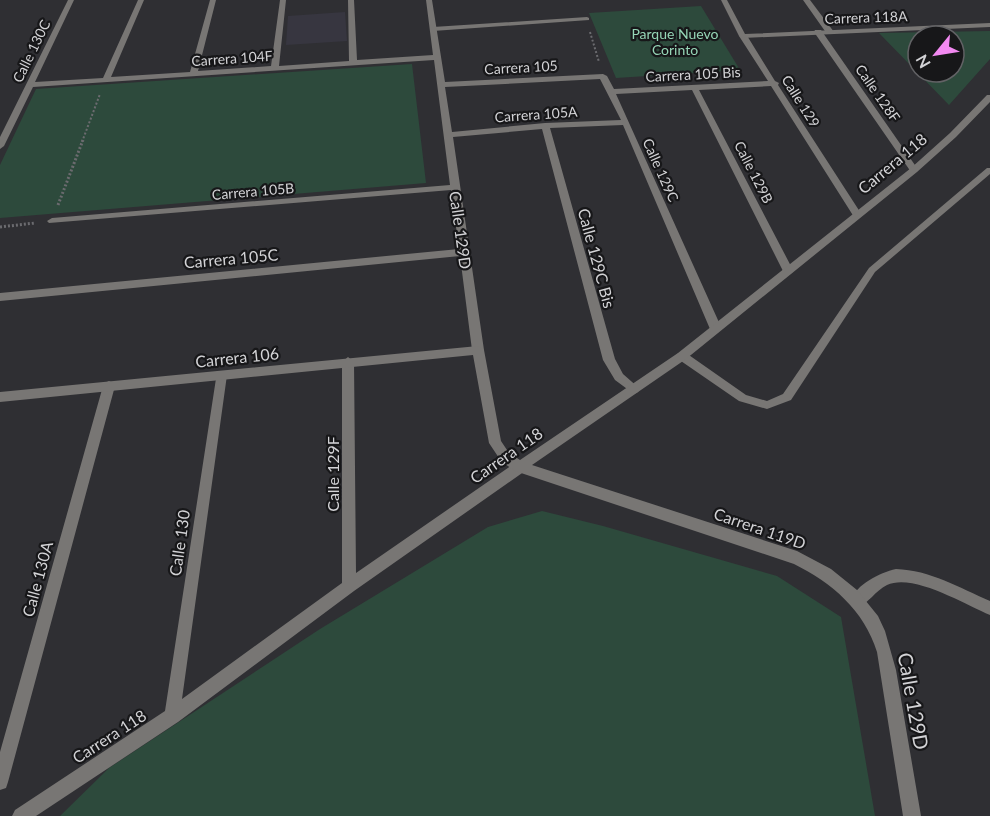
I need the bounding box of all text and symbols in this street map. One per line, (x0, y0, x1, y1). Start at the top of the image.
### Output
street label: Carrera 118A (824, 7, 908, 27)
street label: Calle 130C (9, 16, 54, 85)
north arrow (906, 24, 966, 84)
park label: Parque Nuevo Corinto (631, 25, 719, 58)
street label: Carrera 104F (191, 47, 273, 69)
text: N (911, 52, 934, 72)
street label: Carrera 105 (484, 57, 558, 77)
street label: Calle 128F (852, 61, 904, 125)
street label: Carrera 105 Bis (645, 63, 741, 85)
street label: Calle 129 (778, 72, 824, 130)
street label: Carrera 105A (494, 103, 578, 125)
street label: Carrera 118 (854, 129, 930, 197)
street label: Calle 129C (639, 136, 683, 205)
street label: Calle 129B (731, 138, 777, 206)
street label: Carrera 105B (211, 179, 295, 203)
street label: Calle 129D (446, 190, 476, 270)
street label: Calle 129C Bis (575, 206, 619, 310)
street label: Carrera 105C (183, 244, 279, 272)
street label: Carrera 106 (194, 343, 280, 371)
street label: Carrera 118 (466, 423, 546, 487)
street label: Calle 129F (323, 436, 342, 512)
street label: Carrera 119D (711, 503, 809, 553)
street label: Calle 130 (165, 509, 193, 577)
street label: Calle 130A (18, 539, 56, 619)
street label: Calle 129D (894, 650, 934, 752)
street label: Carrera 118 (69, 705, 149, 767)

